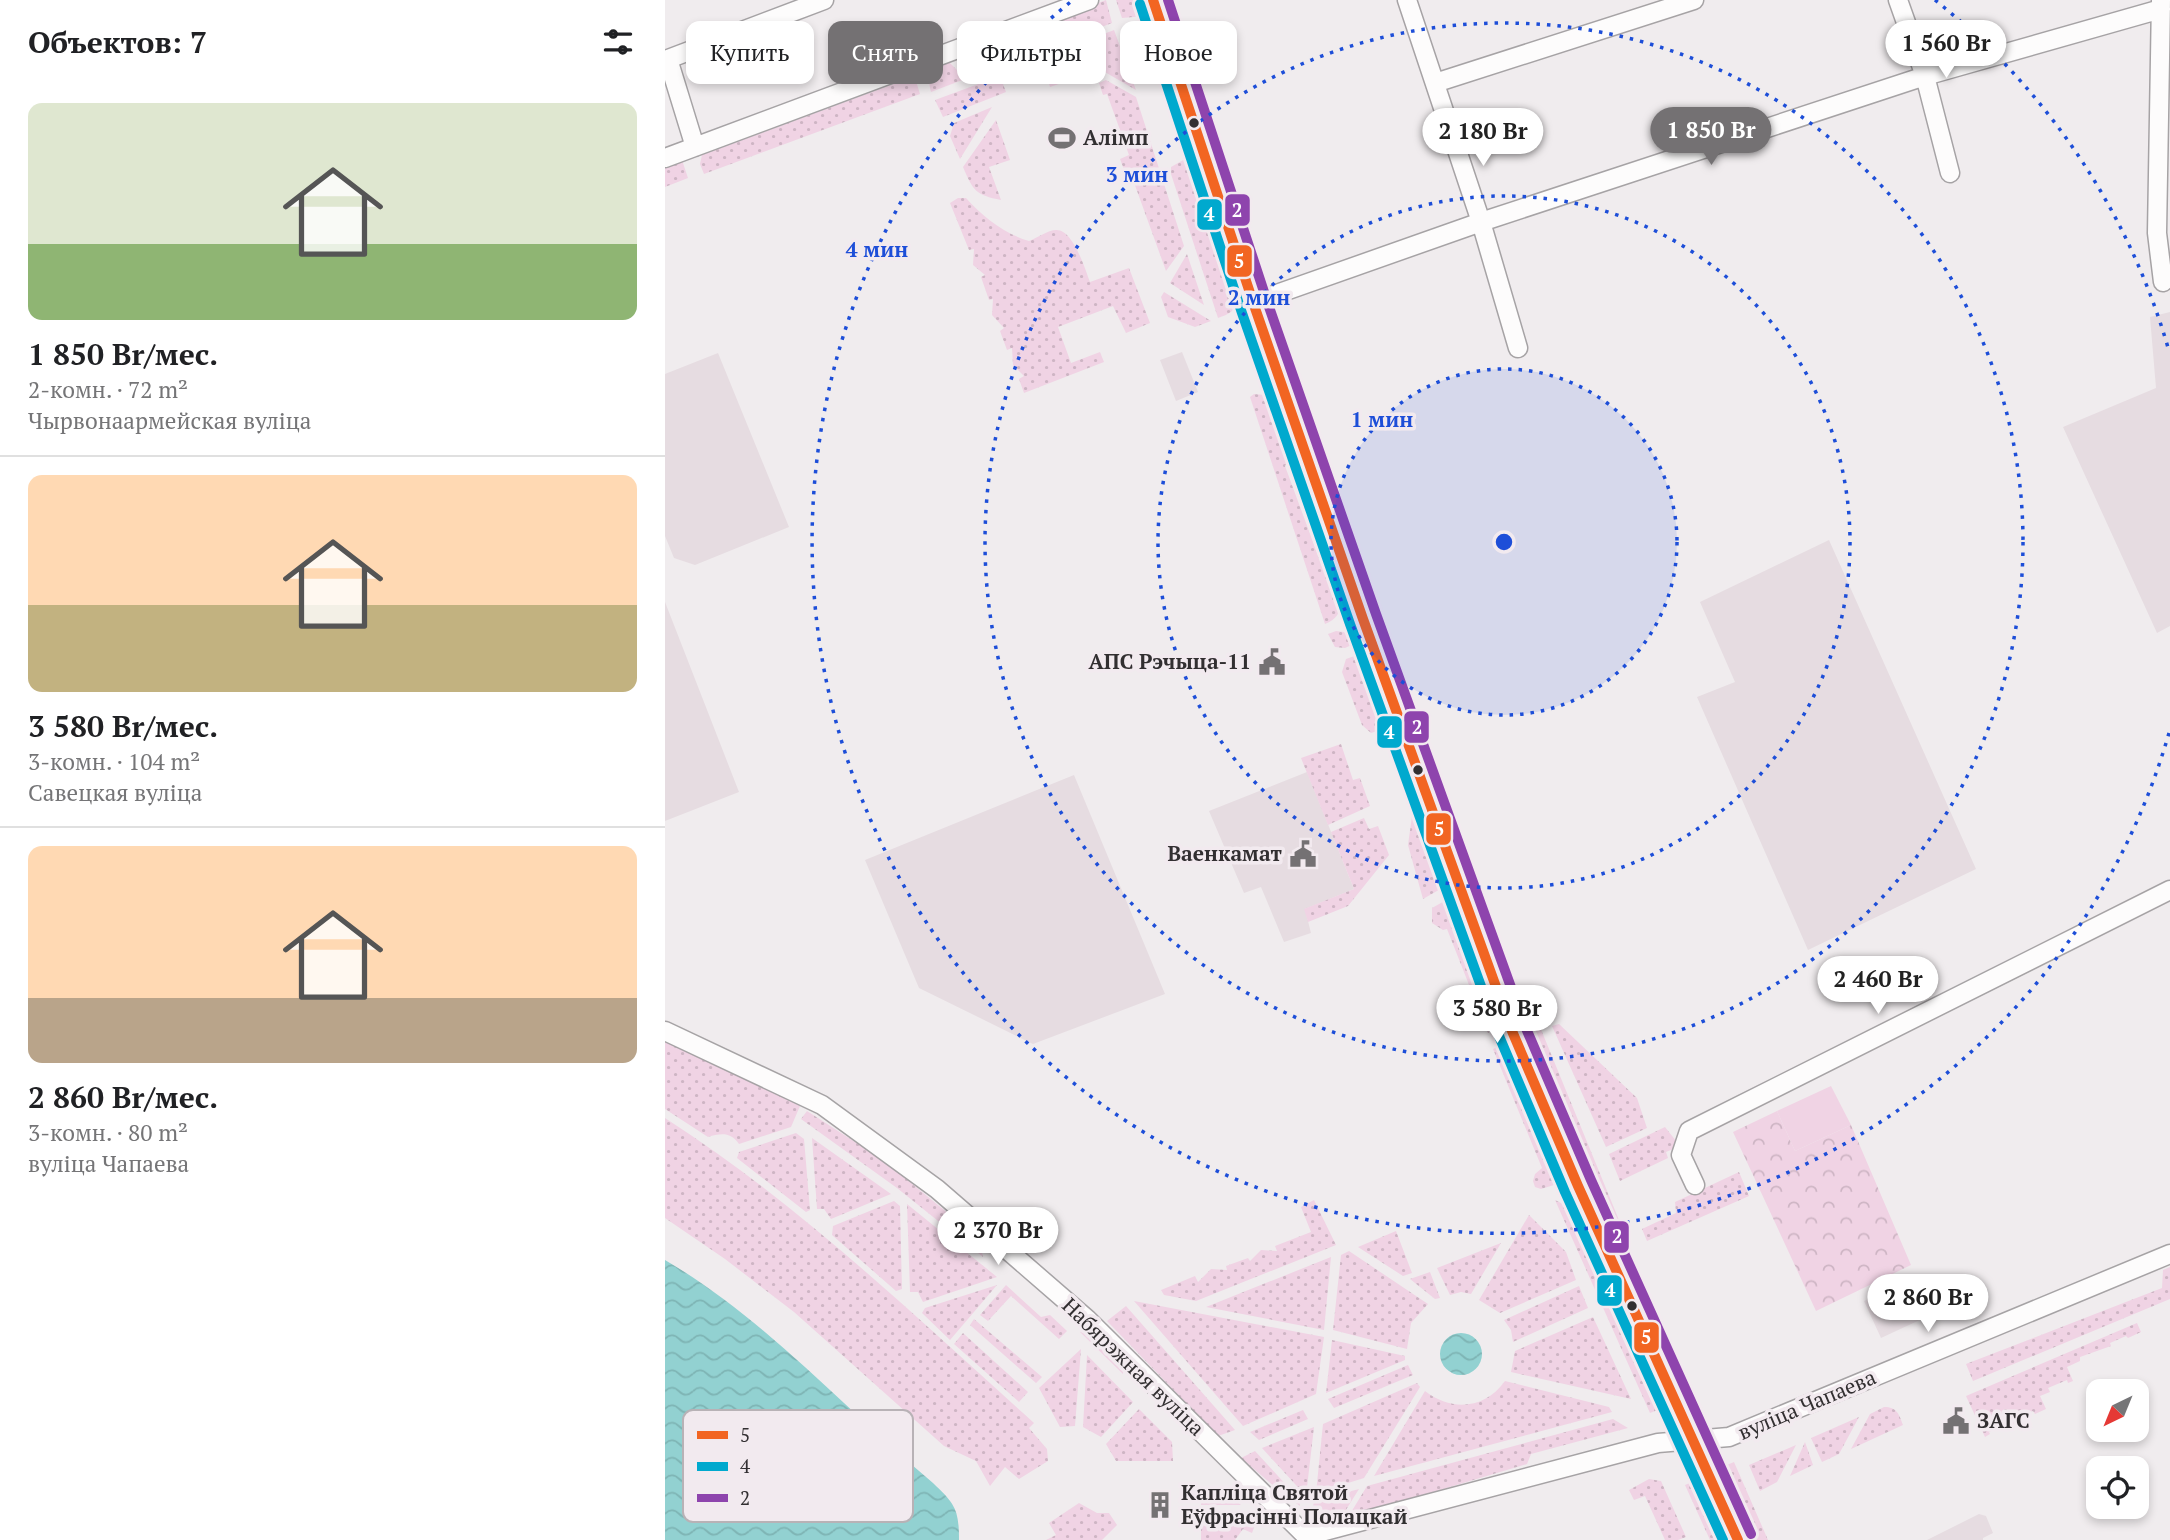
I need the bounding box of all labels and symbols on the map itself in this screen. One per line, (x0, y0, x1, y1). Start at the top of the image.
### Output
pin: 1 560 Br (1874, 20, 2018, 80)
pin: 2 180 Br (1411, 108, 1555, 168)
pin: 1 850 Br (1639, 108, 1783, 167)
unlabelled marker (1187, 116, 1201, 130)
sports icon: Алімп (1047, 123, 1077, 153)
place label: Алімп (1083, 123, 1149, 151)
text: 3 мин (1106, 160, 1168, 188)
line badge: 2 (1224, 193, 1251, 227)
text: 2 (1232, 197, 1242, 222)
line badge: 4 (1196, 198, 1223, 231)
text: 4 (1204, 201, 1215, 226)
text: 4 мин (846, 235, 908, 263)
line badge: 5 (1226, 244, 1253, 278)
text: 5 (1234, 248, 1244, 273)
text: 2 мин (1228, 283, 1290, 311)
text: 1 мин (1351, 405, 1413, 433)
centre of rings (1492, 530, 1516, 554)
place label: АПС Рэчыца-11 (1088, 647, 1251, 675)
public building icon: АПС Рэчыца-11 (1257, 647, 1287, 677)
line badge: 2 (1403, 710, 1430, 744)
text: 2 (1412, 714, 1422, 739)
line badge: 4 (1376, 715, 1403, 749)
text: 4 (1384, 719, 1395, 744)
unlabelled marker (1411, 763, 1425, 777)
line badge: 5 (1425, 812, 1452, 846)
text: 5 (1434, 816, 1444, 841)
place label: Ваенкамат (1167, 839, 1283, 867)
public building icon: Ваенкамат (1288, 839, 1318, 869)
pin: 2 460 Br (1806, 956, 1950, 1016)
pin: 3 580 Br (1425, 986, 1569, 1045)
pin: 2 370 Br (926, 1208, 1070, 1267)
line badge: 2 (1603, 1220, 1630, 1254)
text: 2 (1612, 1223, 1622, 1248)
line badge: 4 (1596, 1274, 1623, 1307)
pin: 2 860 Br (1856, 1274, 2000, 1334)
text: 4 (1605, 1277, 1616, 1302)
street label: Набярэжная вуліца (1057, 1291, 1211, 1442)
unlabelled marker (1625, 1299, 1639, 1313)
line badge: 5 (1633, 1321, 1660, 1354)
text: 5 (1641, 1324, 1651, 1349)
street label: вуліца Чапаева (1733, 1362, 1880, 1446)
north arrow (2086, 1379, 2149, 1442)
public building icon: ЗАГС (1941, 1406, 1971, 1436)
place label: ЗАГС (1977, 1406, 2030, 1434)
legend (683, 1410, 913, 1522)
text: 5 (740, 1422, 750, 1447)
text: 4 (740, 1453, 751, 1478)
place label: Капліца Святой Еўфрасінні Полацкай (1181, 1478, 1408, 1530)
text: 2 (740, 1485, 750, 1510)
building icon: Капліца Святой Еўфрасінні Полацкай (1145, 1490, 1175, 1520)

